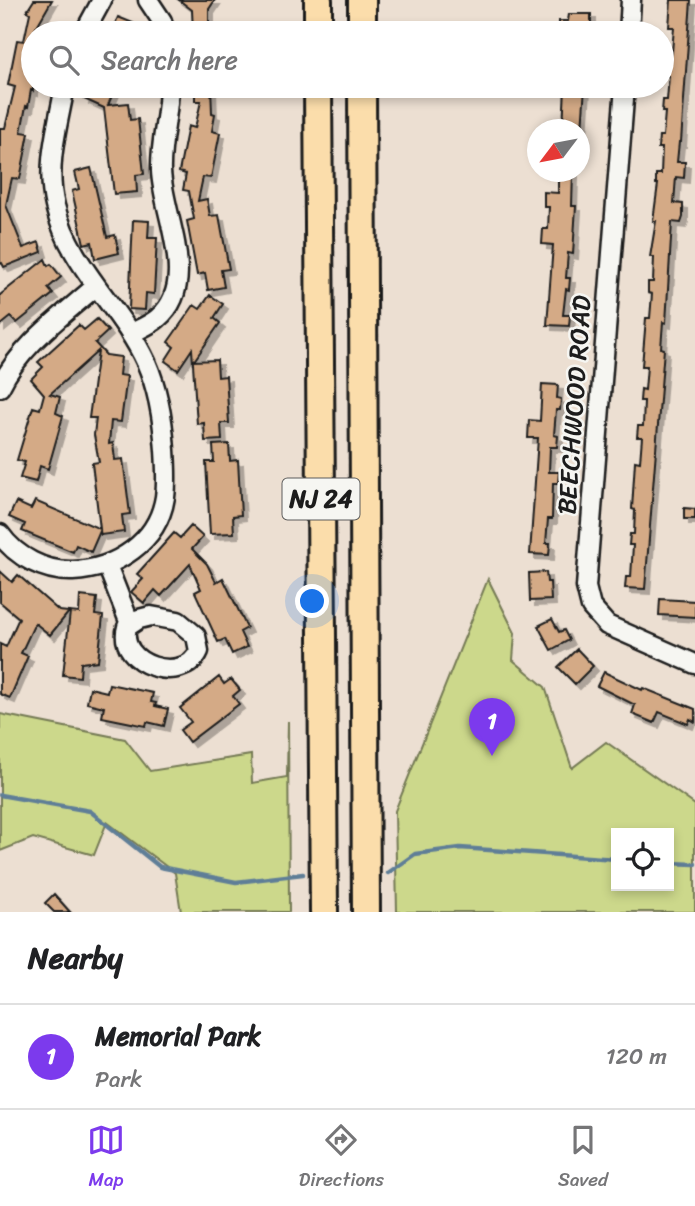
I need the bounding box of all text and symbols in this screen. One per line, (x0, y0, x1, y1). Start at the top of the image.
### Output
search box (21, 21, 674, 98)
text: Search here (101, 37, 238, 83)
icon: search (45, 41, 83, 79)
north arrow (527, 119, 590, 182)
street label: BEECHWOOD ROAD (543, 293, 605, 516)
road number: NJ 24 (282, 478, 360, 520)
your location (295, 584, 329, 618)
pin: 1 (469, 698, 515, 756)
map controls (611, 828, 674, 891)
button: locate (611, 828, 674, 891)
text: Nearby (28, 931, 123, 985)
text: Memorial Park (95, 1013, 261, 1059)
text: 1 (46, 1036, 56, 1077)
text: 120 m (606, 1036, 667, 1077)
text: Park (95, 1059, 142, 1100)
tab: Map (87, 1121, 125, 1196)
tab: Directions (299, 1121, 384, 1196)
tab: Saved (558, 1121, 608, 1196)

